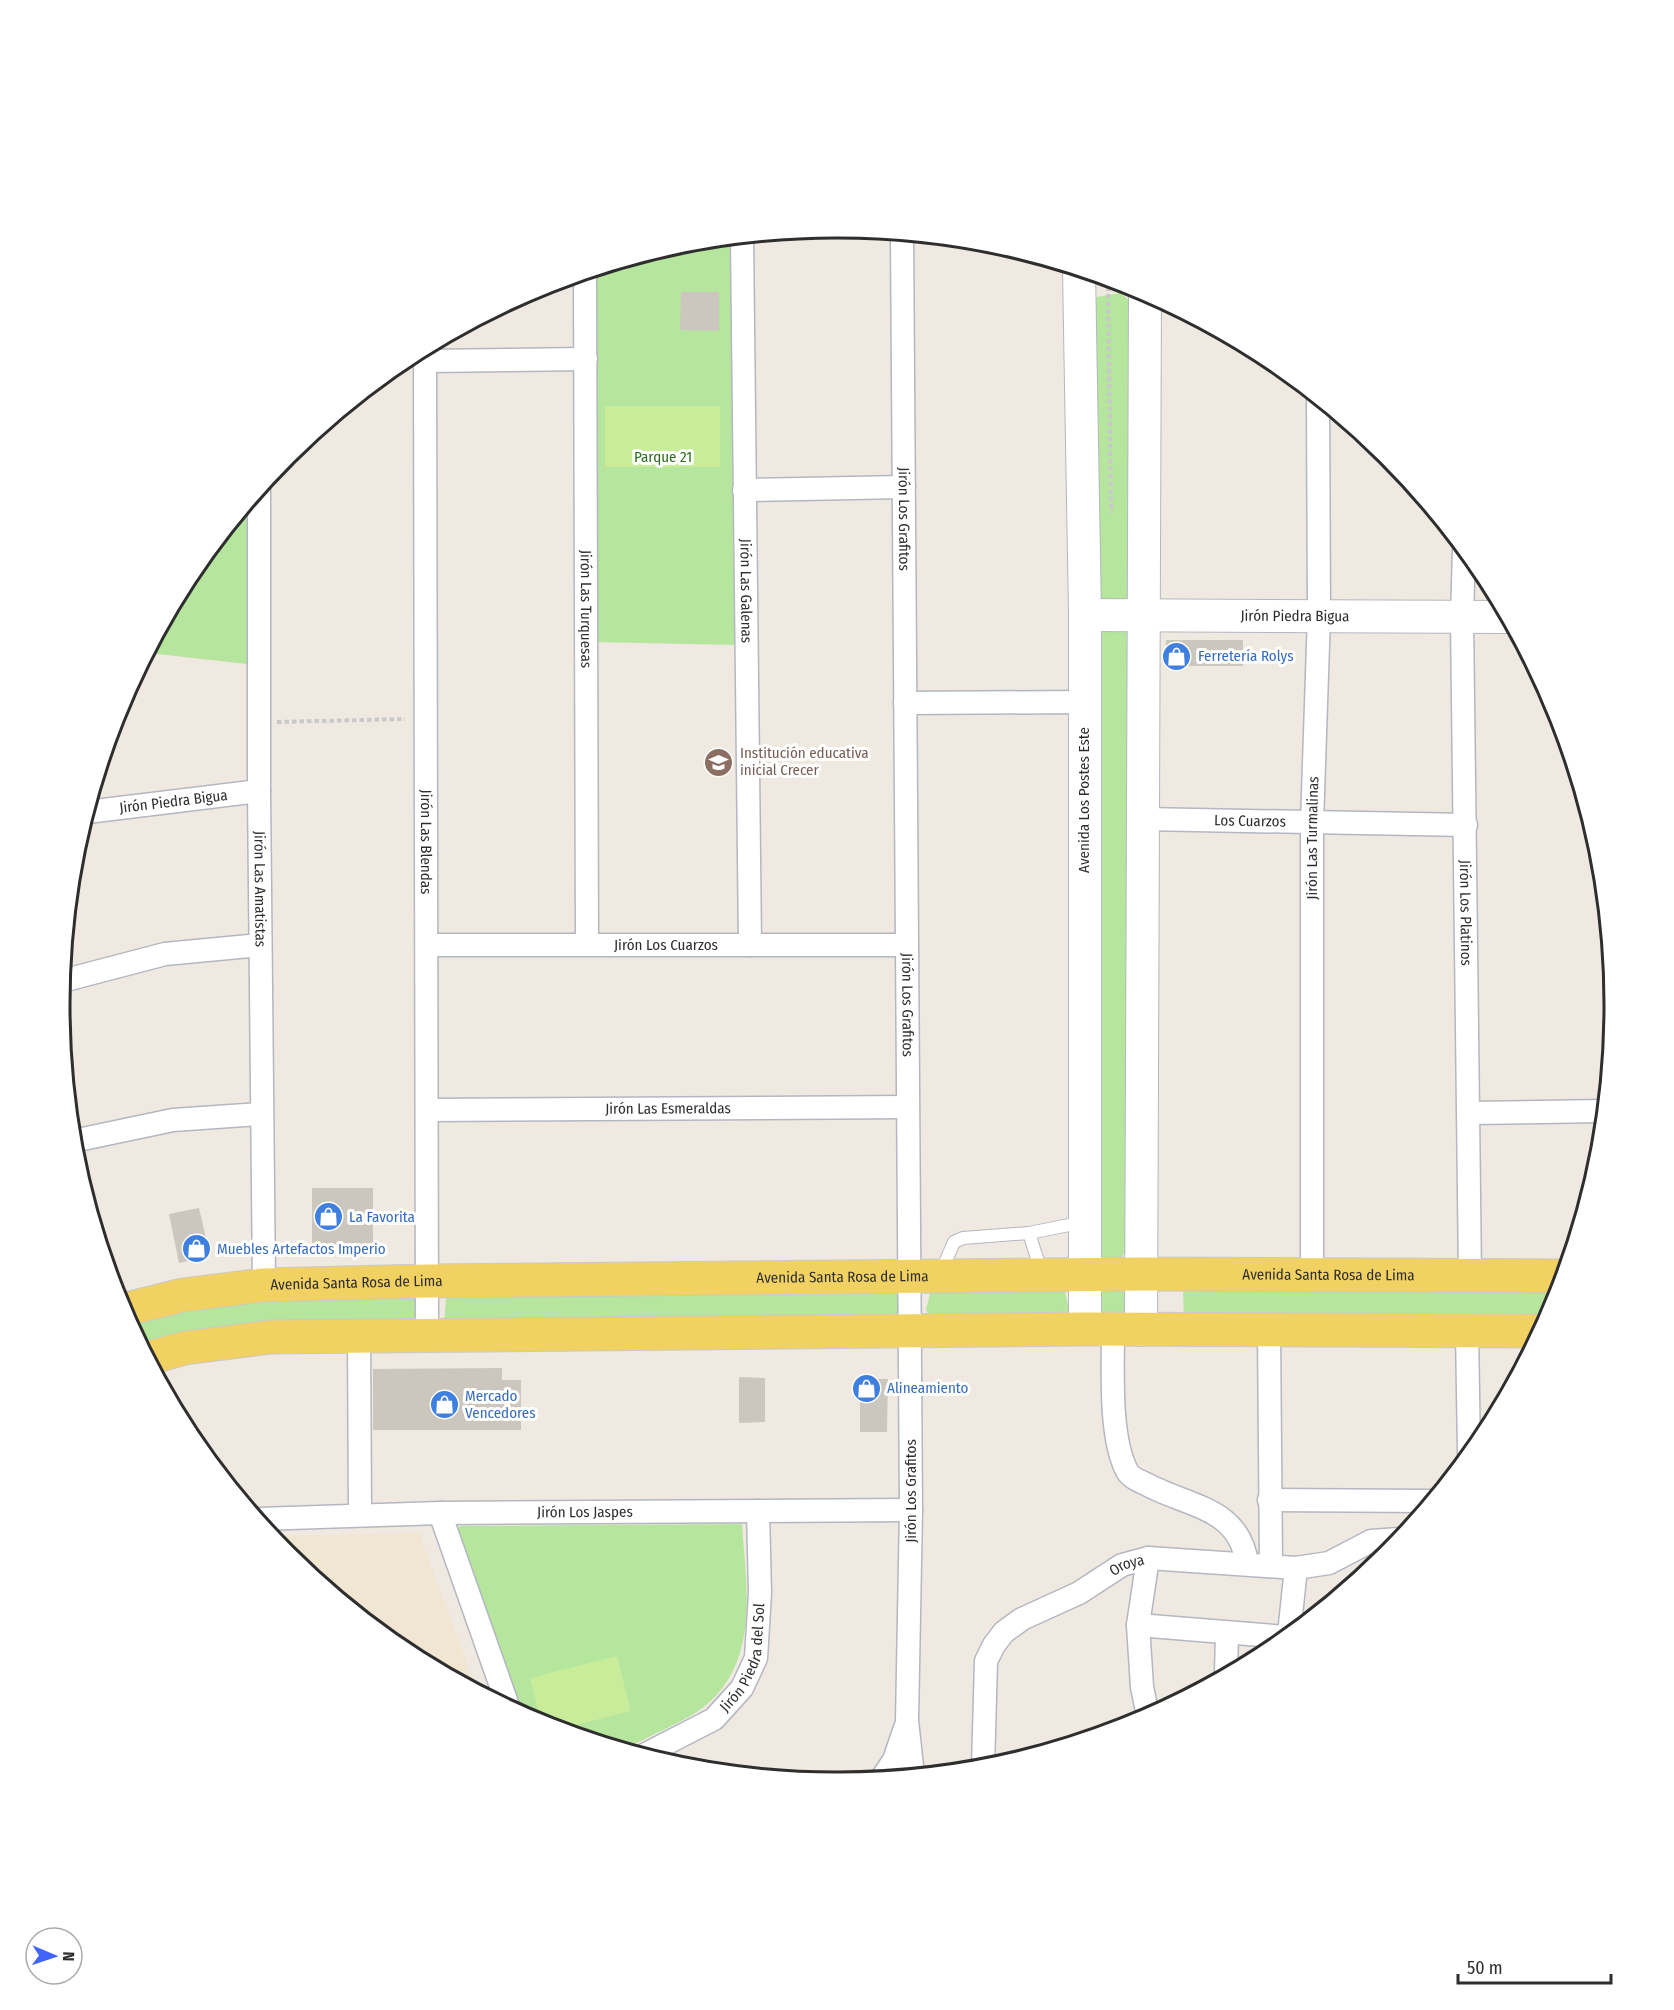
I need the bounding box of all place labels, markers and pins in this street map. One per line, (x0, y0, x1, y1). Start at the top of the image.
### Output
shop icon: Ferretería Rolys (1161, 640, 1193, 672)
place label: Ferretería Rolys (1198, 647, 1294, 665)
place label: Institución educativa inicial Crecer (740, 744, 869, 779)
school or university icon: Institución educativa inicial Crecer (703, 746, 735, 778)
shop icon: La Favorita (312, 1201, 344, 1233)
place label: La Favorita (349, 1208, 415, 1226)
shop icon: Muebles Artefactos Imperio (180, 1233, 212, 1265)
place label: Muebles Artefactos Imperio (217, 1240, 386, 1258)
shop icon: Alineamiento (850, 1372, 882, 1404)
place label: Alineamiento (887, 1379, 968, 1397)
place label: Mercado Vencedores (465, 1387, 536, 1422)
shop icon: Mercado Vencedores (428, 1389, 460, 1421)

